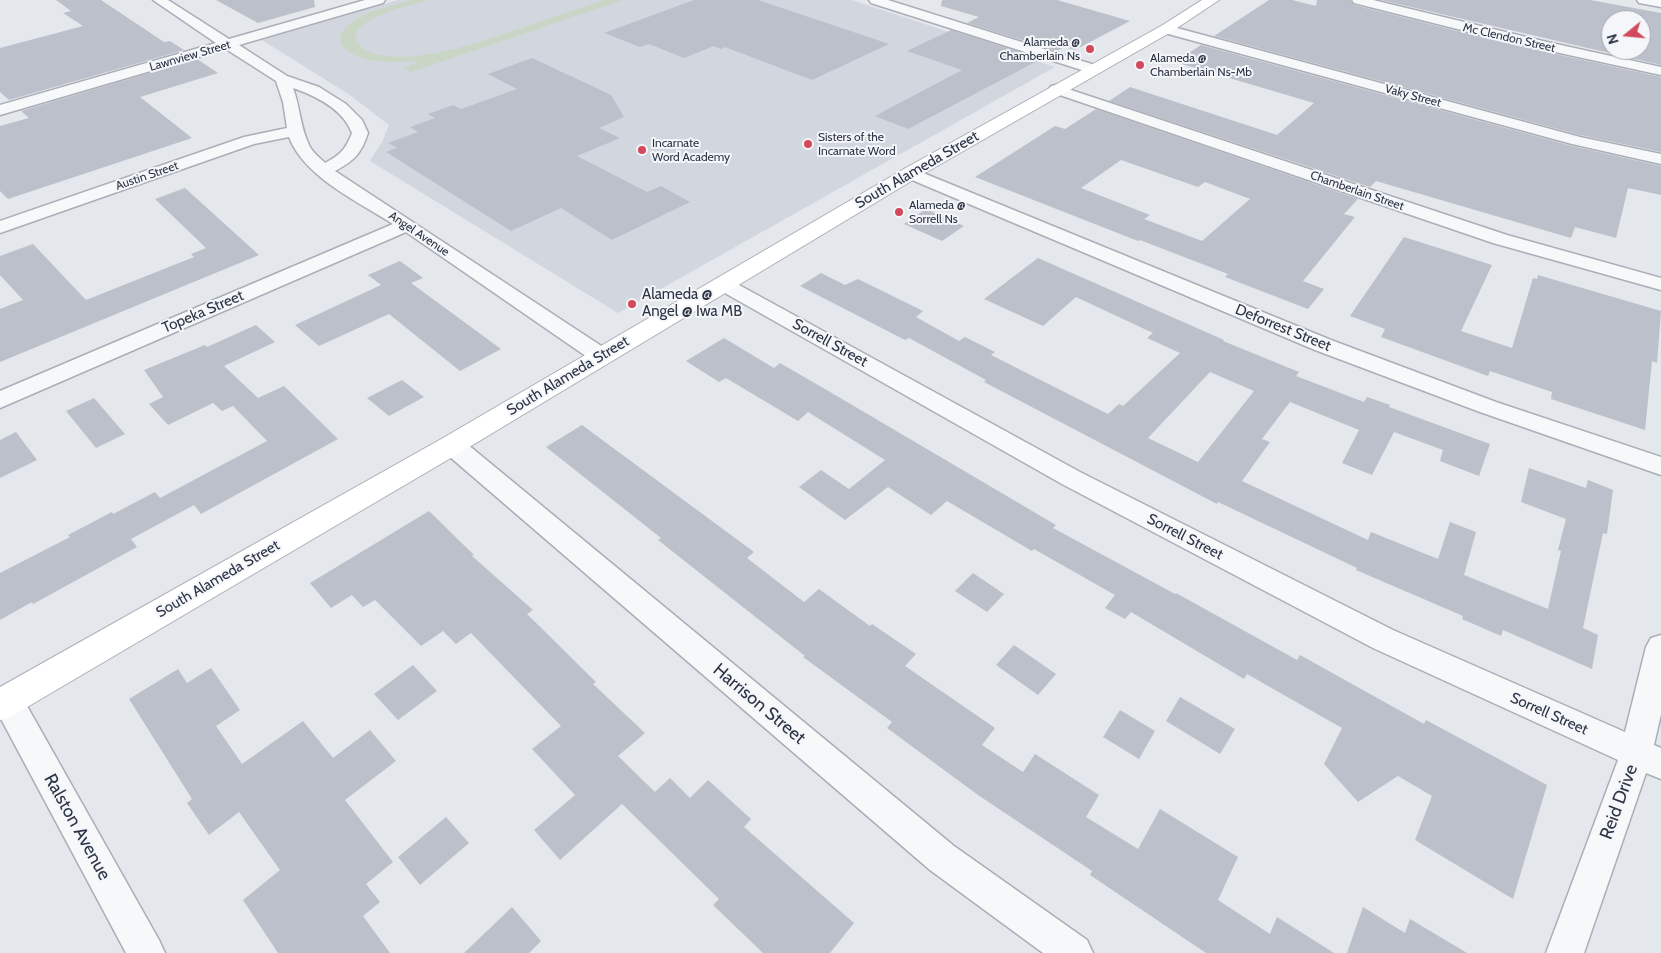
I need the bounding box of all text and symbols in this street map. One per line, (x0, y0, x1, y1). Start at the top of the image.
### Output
north arrow (1601, 10, 1651, 60)
street label: Mc Clendon Street (1461, 20, 1557, 56)
text: N (1603, 32, 1623, 46)
place label: Alameda @ Chamberlain Ns (999, 35, 1080, 63)
street label: Lawnview Street (148, 38, 232, 74)
marker: Alameda @ Chamberlain Ns (1084, 43, 1096, 55)
place label: Alameda @ Chamberlain Ns-Mb (1150, 51, 1252, 79)
marker: Alameda @ Chamberlain Ns-Mb (1134, 59, 1146, 71)
street label: Vaky Street (1383, 82, 1443, 110)
street label: South Alameda Street (852, 127, 982, 213)
place label: Sisters of the Incarnate Word (818, 130, 896, 158)
place label: Incarnate Word Academy (652, 136, 730, 164)
marker: Sisters of the Incarnate Word (802, 138, 814, 150)
marker: Incarnate Word Academy (636, 144, 648, 156)
street label: Austin Street (114, 159, 180, 193)
street label: Chamberlain Street (1308, 168, 1406, 214)
place label: Alameda @ Sorrell Ns (909, 198, 965, 226)
marker: Alameda @ Sorrell Ns (893, 206, 905, 218)
street label: Angel Avenue (386, 209, 452, 259)
place label: Alameda @ Angel @ Iwa MB (642, 286, 742, 321)
street label: Topeka Street (160, 287, 246, 337)
marker: Alameda @ Angel @ Iwa MB (626, 298, 638, 310)
street label: Deforrest Street (1232, 301, 1334, 355)
street label: Sorrell Street (789, 315, 871, 371)
street label: South Alameda Street (504, 332, 632, 420)
street label: Sorrell Street (1144, 510, 1226, 564)
street label: South Alameda Street (153, 536, 283, 622)
street label: Harrison Street (708, 659, 810, 749)
street label: Sorrell Street (1507, 689, 1591, 739)
street label: Reid Drive (1596, 762, 1642, 842)
street label: Ralston Avenue (39, 770, 115, 884)

